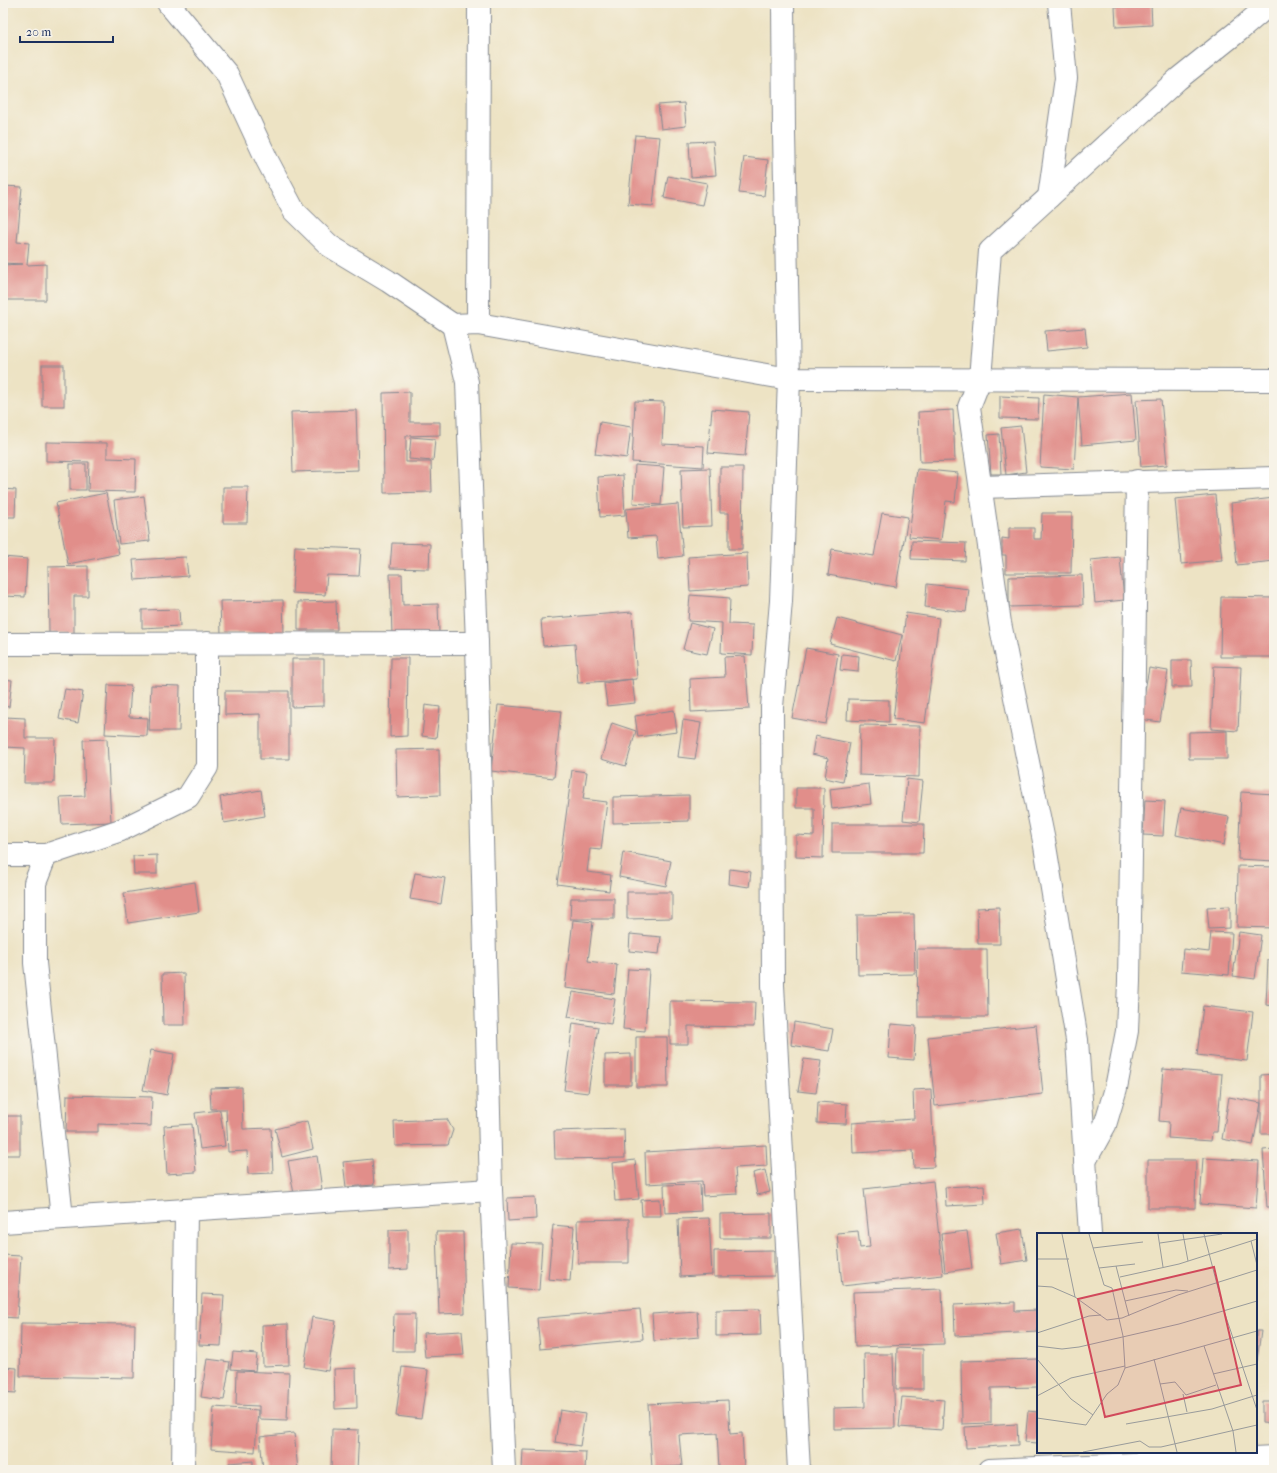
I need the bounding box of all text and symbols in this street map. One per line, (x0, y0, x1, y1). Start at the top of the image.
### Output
scale bar (20, 18, 113, 44)
text: 20 m (26, 25, 51, 39)
inset map (1037, 1233, 1257, 1453)

